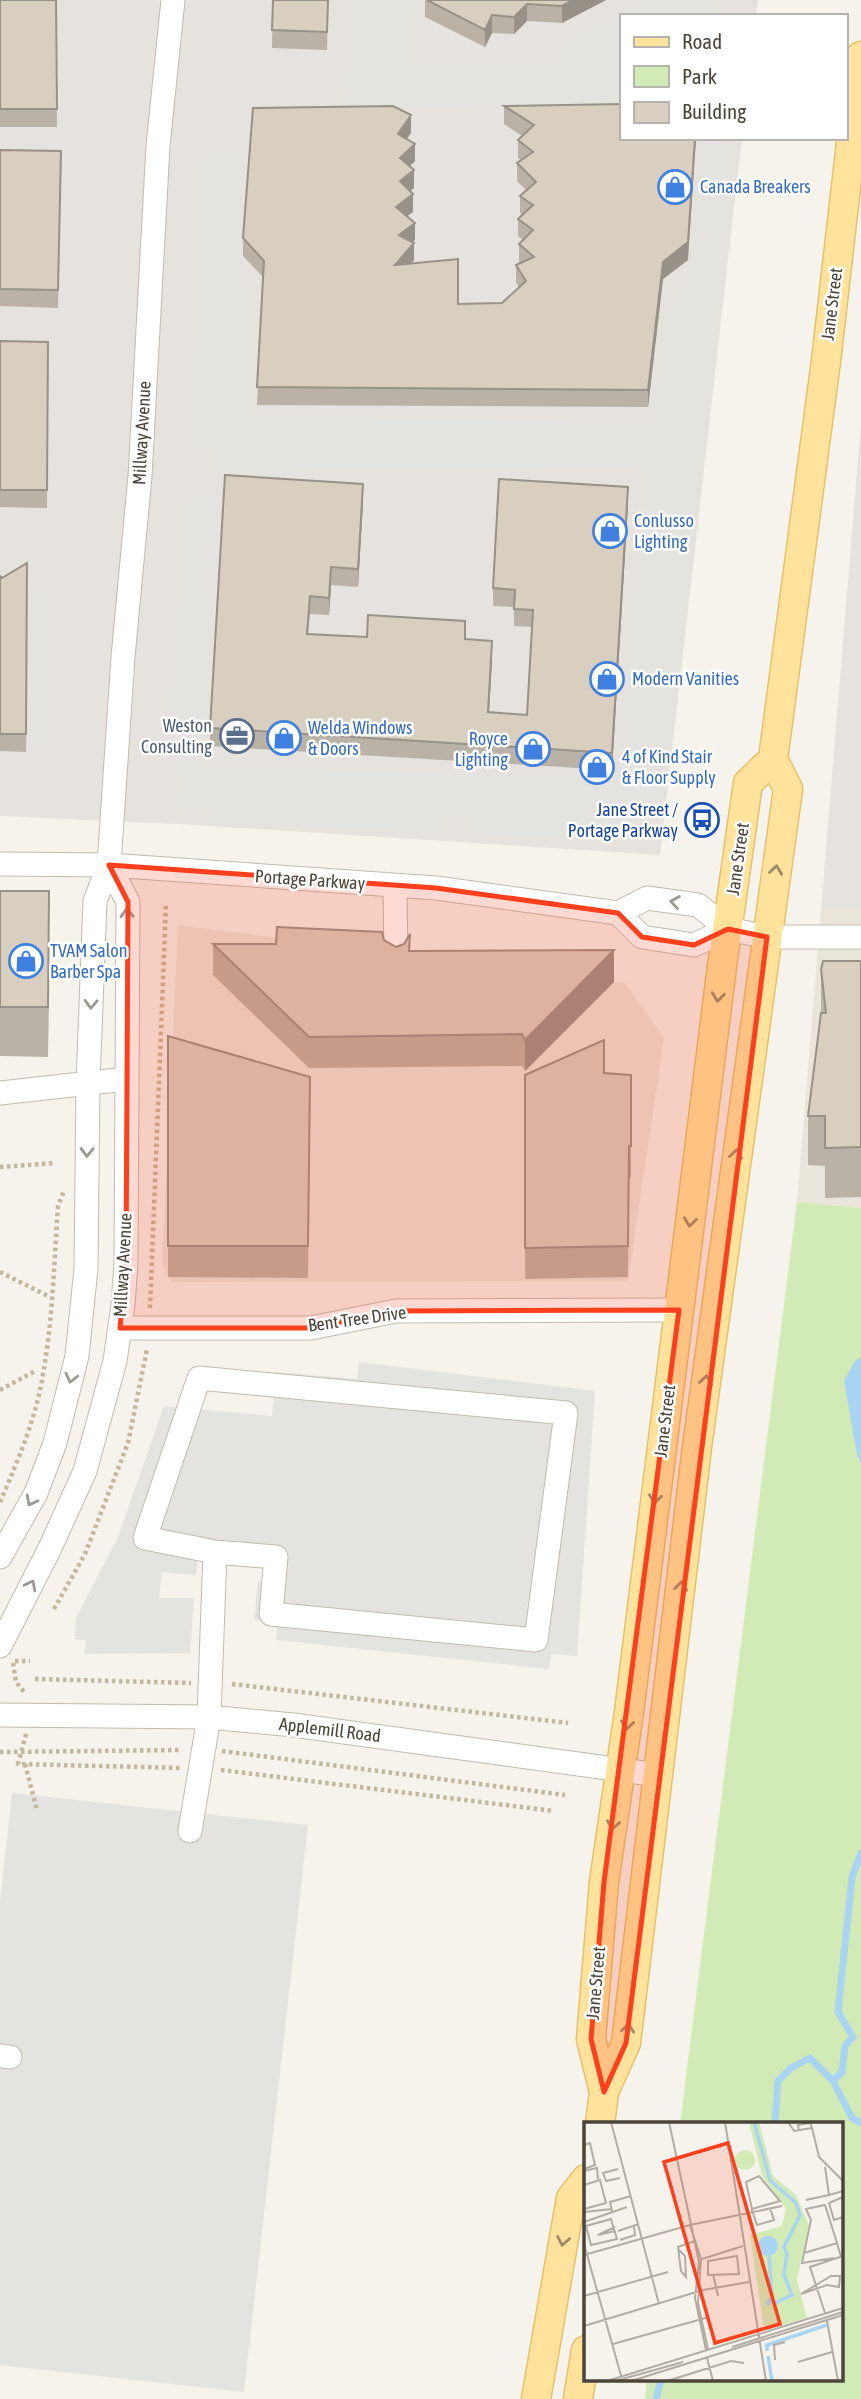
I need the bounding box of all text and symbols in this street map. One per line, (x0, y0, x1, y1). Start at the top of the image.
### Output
legend (620, 14, 847, 140)
text: Road (682, 29, 722, 53)
text: Park (682, 64, 717, 88)
text: Building (682, 99, 746, 123)
shop icon: Canada Breakers (656, 168, 694, 206)
place label: Canada Breakers (700, 176, 811, 197)
street label: Jane Street (817, 266, 846, 341)
street label: Millway Avenue (128, 380, 155, 486)
place label: Conlusso Lighting (634, 510, 694, 552)
shop icon: Conlusso Lighting (591, 512, 629, 550)
shop icon: Modern Vanities (588, 660, 626, 698)
place label: Modern Vanities (632, 668, 739, 689)
place label: Weston Consulting (141, 715, 212, 757)
office icon: Weston Consulting (218, 717, 256, 755)
place label: Welda Windows & Doors (308, 717, 412, 759)
shop icon: Welda Windows & Doors (265, 719, 303, 757)
place label: Royce Lighting (455, 728, 508, 770)
shop icon: Royce Lighting (514, 730, 552, 768)
place label: 4 of Kind Stair & Floor Supply (622, 746, 716, 788)
shop icon: 4 of Kind Stair & Floor Supply (578, 748, 616, 786)
place label: Jane Street / Portage Parkway (568, 799, 678, 841)
bus stop icon: Jane Street / Portage Parkway (683, 801, 721, 839)
street label: Jane Street (722, 821, 753, 897)
one-way arrow (769, 864, 784, 876)
street label: Portage Parkway (254, 865, 366, 894)
one-way arrow (669, 895, 681, 910)
one-way arrow (120, 908, 135, 919)
place label: TVAM Salon Barber Spa (50, 940, 127, 982)
shop icon: TVAM Salon Barber Spa (7, 942, 45, 980)
one-way arrow (711, 991, 726, 1003)
one-way arrow (83, 999, 99, 1010)
one-way arrow (79, 1147, 95, 1157)
one-way arrow (729, 1148, 744, 1160)
street label: Millway Avenue (109, 1212, 136, 1318)
one-way arrow (682, 1217, 697, 1228)
street label: Bent Tree Drive (307, 1301, 407, 1336)
one-way arrow (65, 1372, 79, 1384)
one-way arrow (699, 1374, 714, 1385)
street label: Jane Street (650, 1383, 679, 1458)
one-way arrow (26, 1494, 39, 1506)
one-way arrow (648, 1494, 663, 1505)
one-way arrow (23, 1580, 36, 1592)
one-way arrow (673, 1580, 688, 1591)
street label: Applemill Road (278, 1713, 382, 1746)
one-way arrow (620, 1719, 635, 1731)
one-way arrow (605, 1819, 620, 1831)
street label: Jane Street (582, 1946, 609, 2020)
one-way arrow (620, 2022, 635, 2034)
inset map (584, 2122, 844, 2382)
one-way arrow (556, 2235, 571, 2247)

